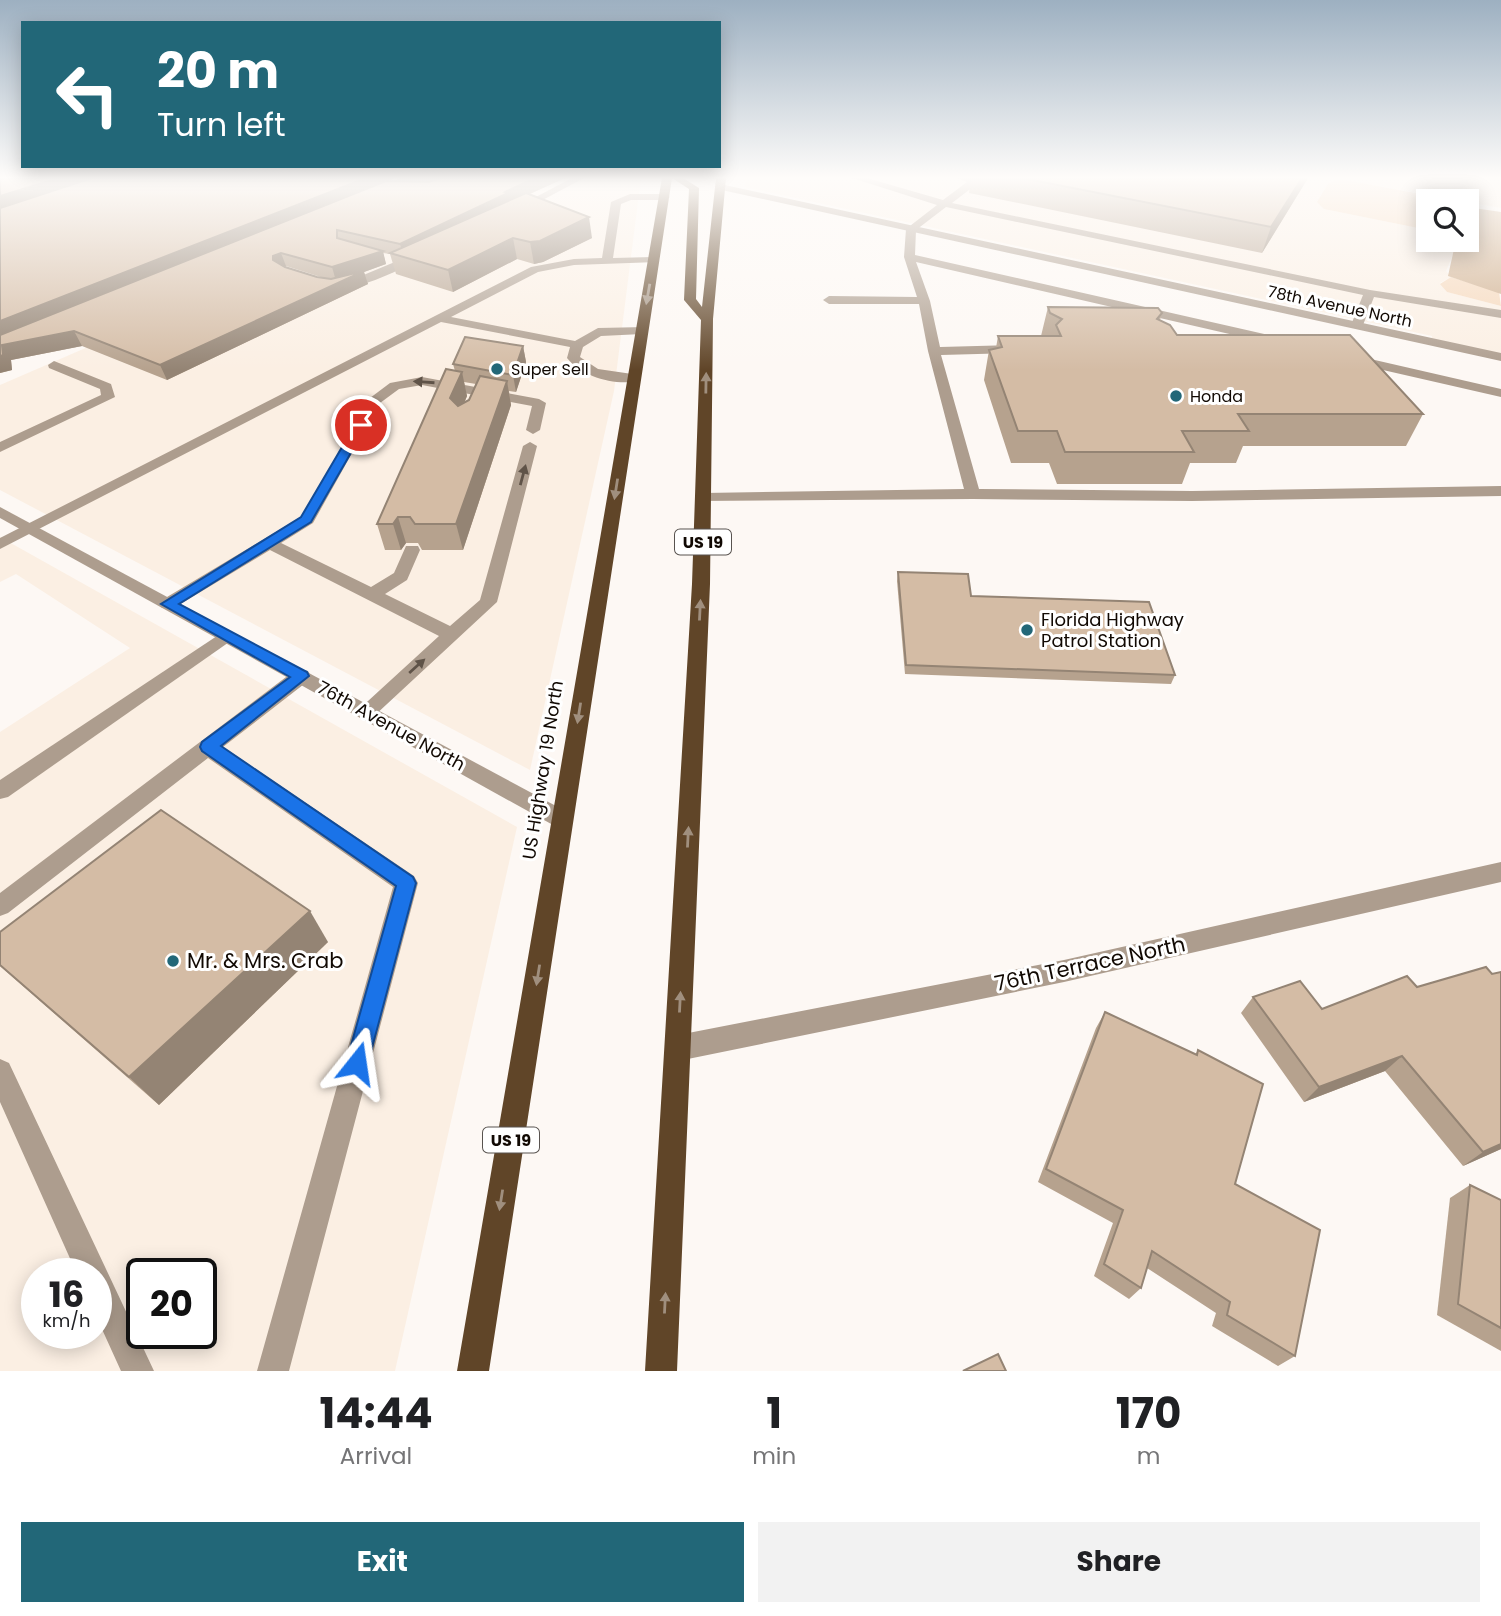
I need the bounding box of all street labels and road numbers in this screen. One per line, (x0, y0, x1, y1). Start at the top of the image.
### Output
street label: 78th Avenue North (1266, 280, 1414, 333)
road number: US 19 (675, 530, 731, 554)
street label: 76th Avenue North (313, 675, 470, 777)
street label: US Highway 19 North (516, 679, 569, 861)
street label: 76th Terrace North (992, 929, 1188, 998)
road number: US 19 (483, 1128, 539, 1152)

